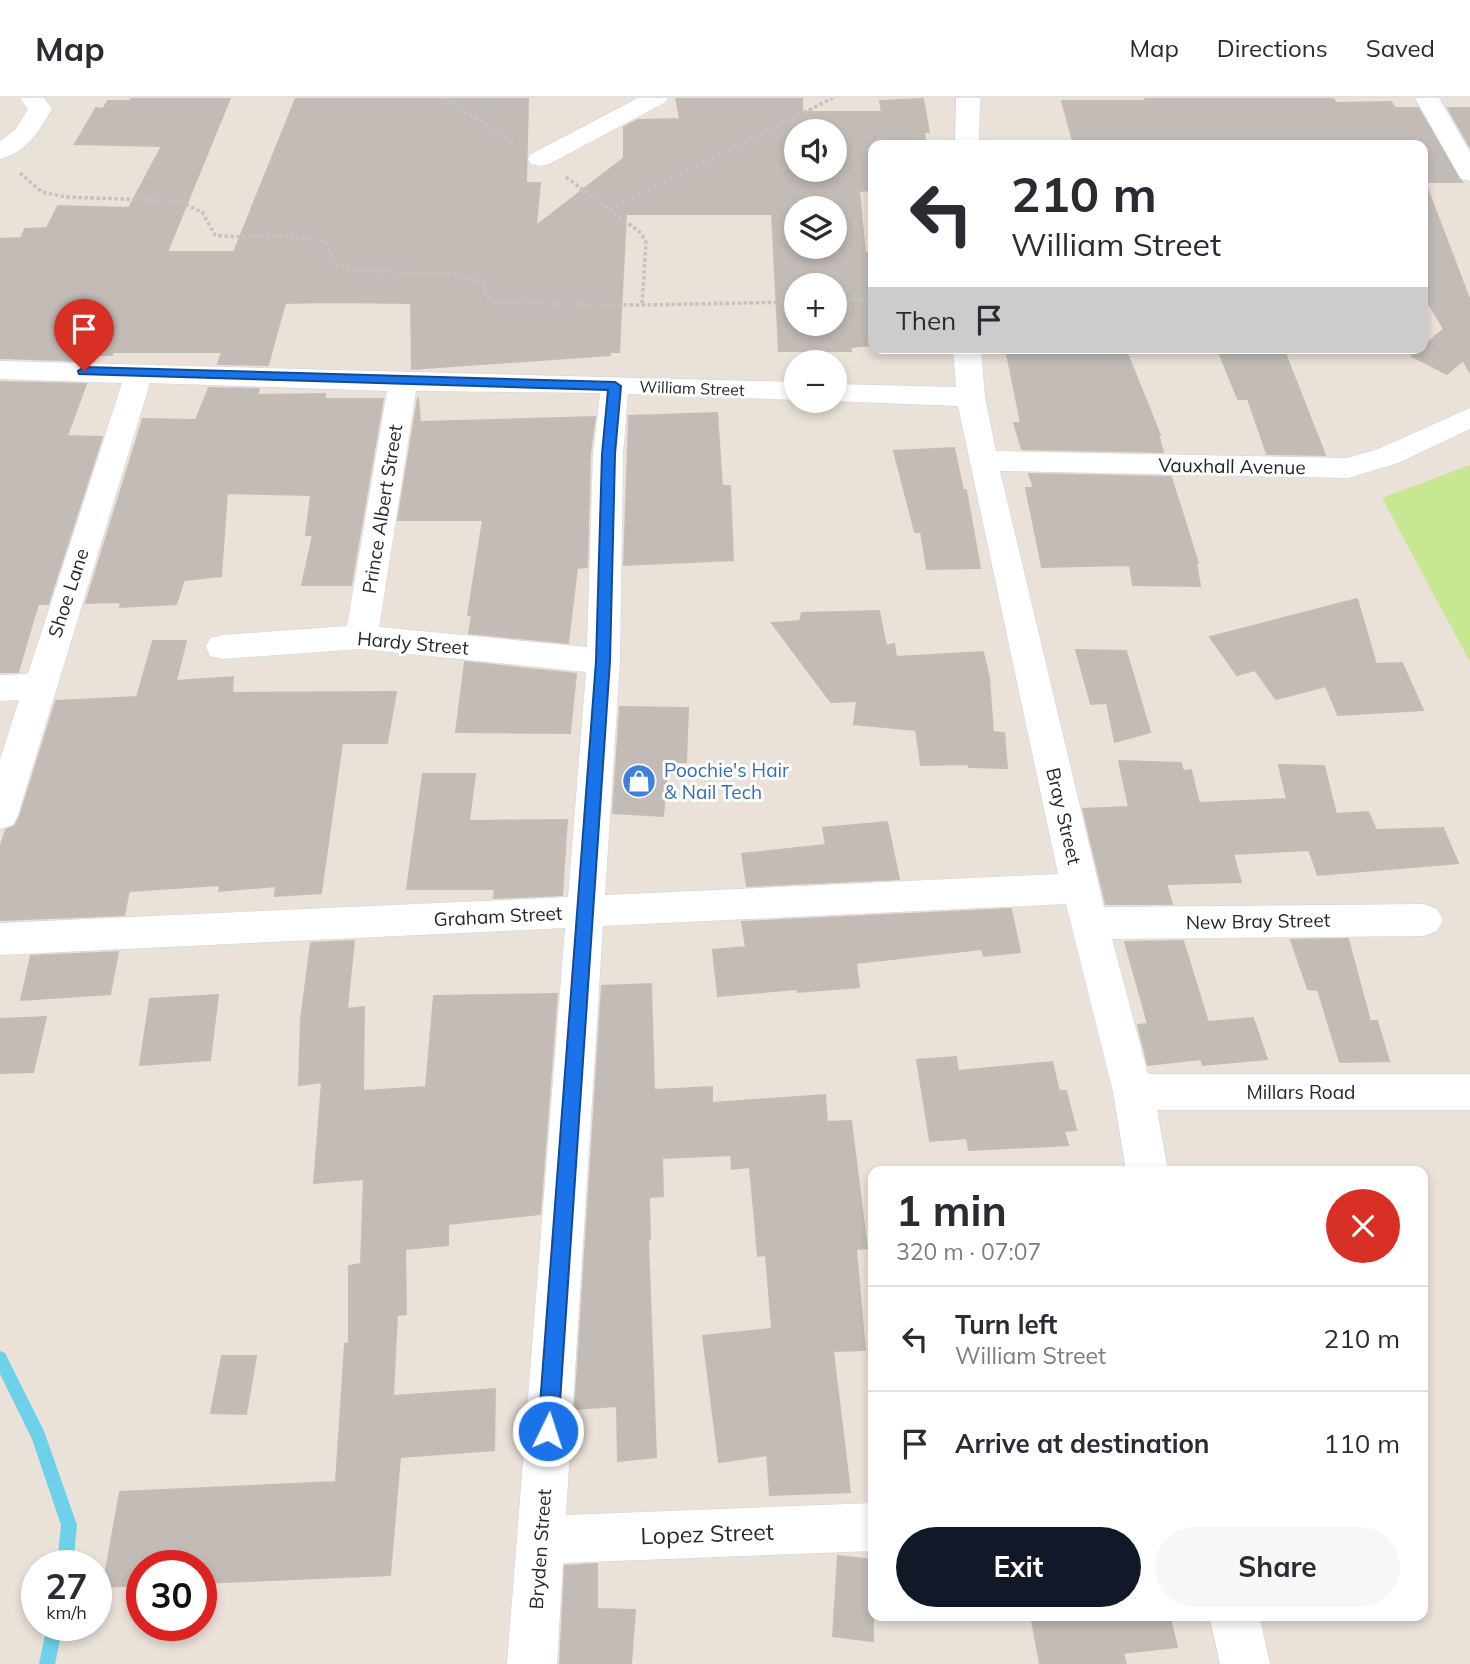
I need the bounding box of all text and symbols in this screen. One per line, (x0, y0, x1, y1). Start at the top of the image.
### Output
text: Map (35, 28, 105, 69)
text: Map (1129, 33, 1179, 63)
text: Directions (1217, 33, 1328, 63)
text: Saved (1366, 33, 1435, 63)
map controls (784, 119, 847, 413)
button: sound (784, 119, 847, 182)
text: 210 m (1011, 163, 1157, 224)
icon: left (896, 168, 987, 259)
button: layers (784, 196, 847, 259)
text: William Street (1011, 224, 1221, 264)
button: + (784, 273, 847, 336)
pin (54, 299, 114, 371)
icon: arrive (970, 301, 1008, 339)
text: Then (896, 304, 956, 337)
icon: arrive (65, 310, 103, 348)
button: − (784, 350, 847, 413)
street label: William Street (639, 376, 745, 400)
street label: Prince Albert Street (357, 422, 407, 595)
street label: Vauxhall Avenue (1158, 453, 1306, 479)
street label: Shoe Lane (42, 545, 94, 641)
street label: Hardy Street (356, 626, 470, 660)
place label: Poochie's Hair & Nail Tech (664, 758, 789, 804)
shop icon: Poochie's Hair & Nail Tech (620, 762, 658, 800)
street label: Bray Street (1041, 765, 1087, 867)
street label: Graham Street (433, 901, 563, 931)
street label: New Bray Street (1186, 908, 1331, 934)
street label: Millars Road (1246, 1080, 1356, 1104)
text: 1 min (896, 1184, 1007, 1237)
button: close (1326, 1189, 1400, 1263)
text: 320 m · 07:07 (896, 1237, 1041, 1266)
text: Turn left (955, 1308, 1057, 1341)
icon: left (896, 1320, 934, 1358)
text: 210 m (1324, 1322, 1400, 1355)
text: William Street (955, 1341, 1106, 1370)
position arrow (511, 1394, 585, 1468)
icon: arrive (896, 1425, 934, 1463)
text: Arrive at destination (955, 1427, 1210, 1460)
text: 110 m (1324, 1427, 1400, 1460)
street label: Bryden Street (524, 1488, 556, 1610)
street label: Lopez Street (640, 1517, 774, 1550)
button: Exit (896, 1527, 1141, 1607)
button: Share (1155, 1527, 1400, 1607)
speed limit sign: 30 (126, 1550, 217, 1641)
text: 27 (45, 1564, 88, 1608)
text: km/h (46, 1601, 87, 1624)

